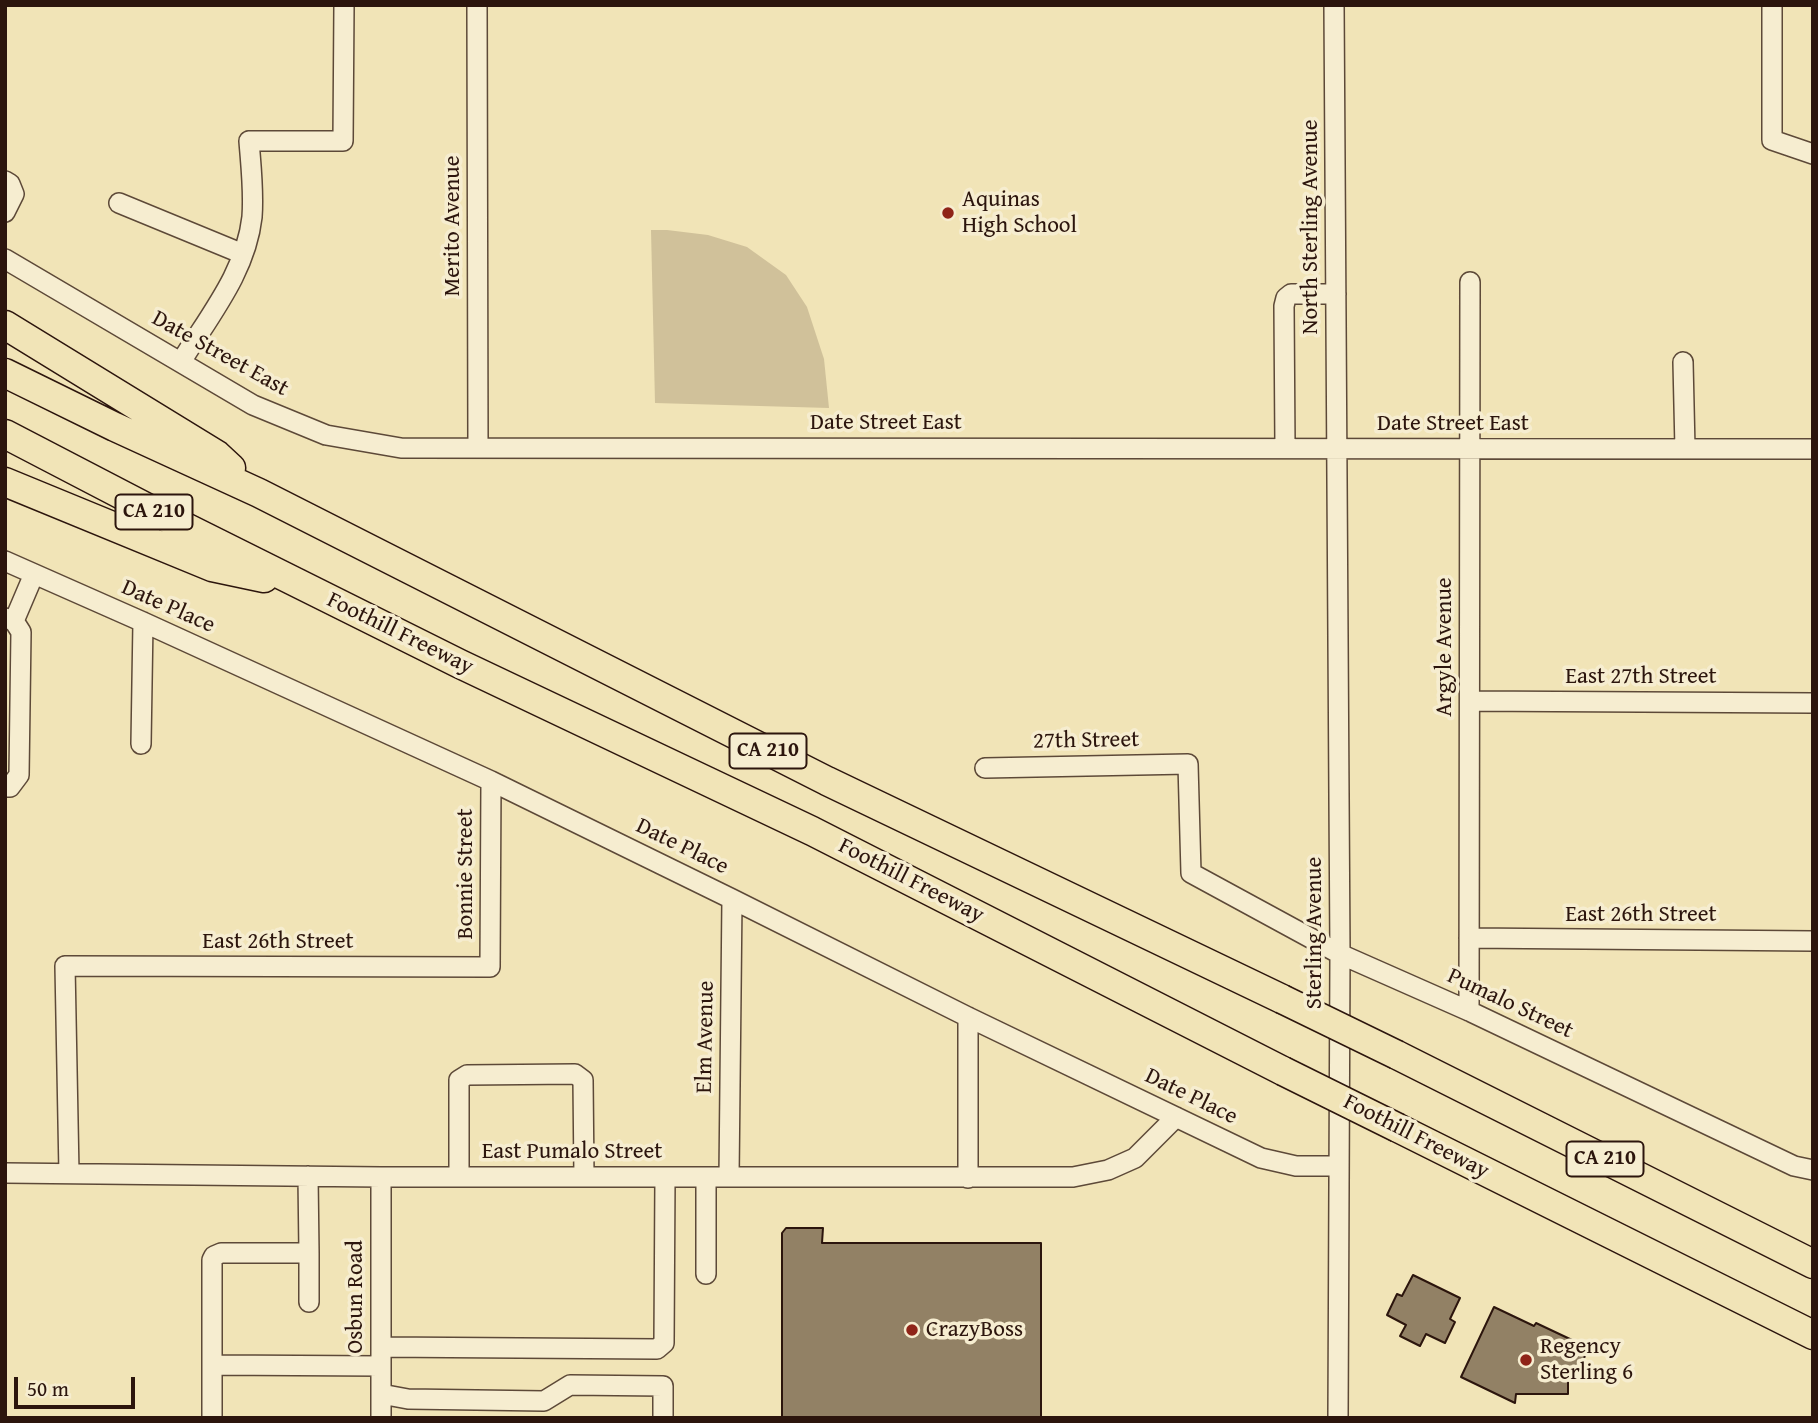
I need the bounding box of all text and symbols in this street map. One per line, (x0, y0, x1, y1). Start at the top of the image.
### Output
street label: North Sterling Avenue (1297, 120, 1325, 334)
street label: Merito Avenue (439, 155, 467, 297)
place label: Aquinas High School (962, 186, 1077, 240)
marker: Aquinas High School (940, 205, 956, 221)
street label: Date Street East (147, 305, 293, 403)
street label: Date Street East (810, 409, 962, 437)
street label: Date Street East (1377, 410, 1529, 438)
road number: CA 210 (116, 494, 192, 530)
street label: Date Place (117, 574, 219, 640)
street label: Argyle Avenue (1431, 577, 1459, 717)
street label: Foothill Freeway (322, 587, 478, 681)
street label: East 27th Street (1565, 663, 1717, 691)
street label: 27th Street (1033, 726, 1139, 756)
road number: CA 210 (730, 734, 806, 768)
street label: Bonnie Street (452, 808, 480, 940)
street label: Date Place (631, 813, 733, 881)
street label: Foothill Freeway (834, 832, 988, 930)
street label: Sterling Avenue (1301, 857, 1329, 1009)
street label: East 26th Street (1565, 901, 1717, 929)
street label: East 26th Street (202, 928, 354, 956)
street label: Pumalo Street (1443, 963, 1577, 1045)
street label: Elm Avenue (691, 980, 721, 1094)
street label: Date Place (1140, 1063, 1242, 1131)
street label: Foothill Freeway (1339, 1088, 1493, 1186)
street label: East Pumalo Street (482, 1138, 662, 1166)
road number: CA 210 (1566, 1142, 1644, 1176)
street label: Osbun Road (342, 1240, 370, 1354)
place label: CrazyBoss (926, 1316, 1023, 1344)
marker: CrazyBoss (904, 1322, 920, 1338)
place label: Regency Sterling 6 (1540, 1333, 1633, 1387)
marker: Regency Sterling 6 (1518, 1352, 1534, 1368)
scale bar (18, 1364, 138, 1408)
text: 50 m (27, 1373, 69, 1404)

